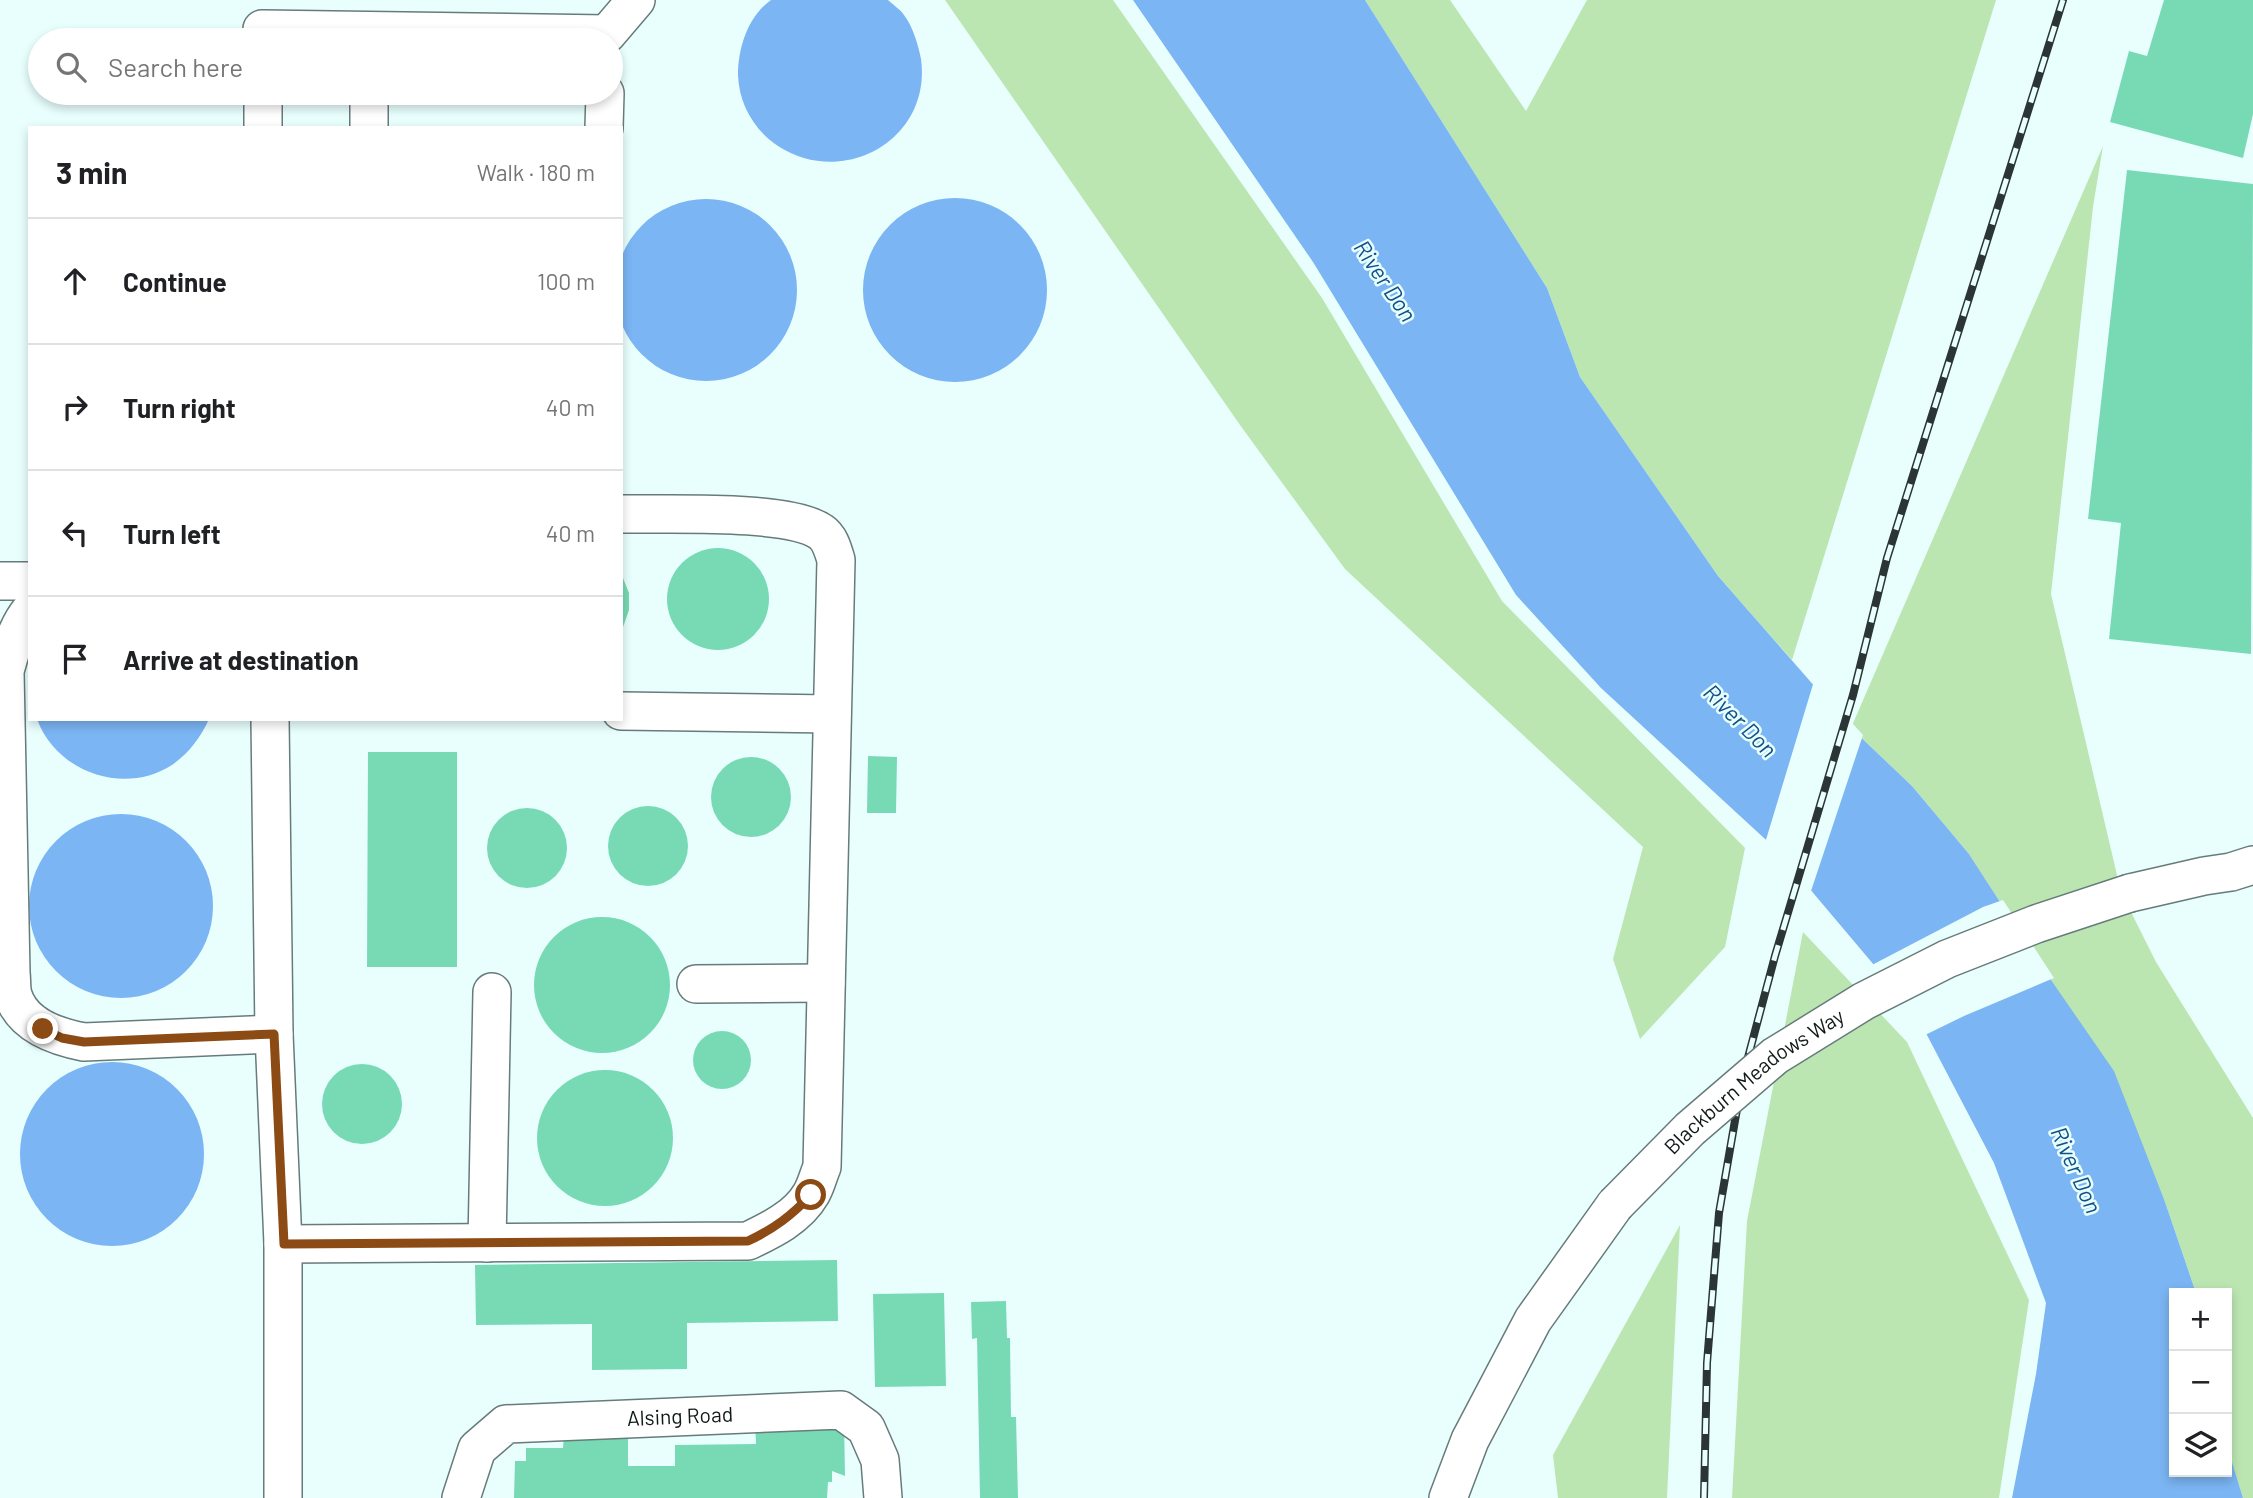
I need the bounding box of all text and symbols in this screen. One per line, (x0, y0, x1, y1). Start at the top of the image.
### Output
search box (28, 28, 623, 105)
icon: search (52, 48, 90, 86)
text: Search here (108, 51, 243, 82)
text: 3 min (56, 154, 127, 190)
text: Walk · 180 m (477, 158, 595, 186)
water label: River Don (1348, 234, 1423, 326)
icon: ahead (56, 262, 94, 300)
text: Continue (123, 266, 227, 297)
text: 100 m (537, 267, 595, 295)
icon: right (56, 388, 94, 426)
text: Turn right (123, 392, 236, 423)
text: 40 m (546, 393, 595, 421)
icon: left (56, 514, 94, 552)
text: Turn left (123, 518, 221, 549)
text: 40 m (546, 519, 595, 547)
icon: arrive (56, 640, 94, 678)
text: Arrive at destination (123, 644, 359, 675)
water label: River Don (1698, 678, 1783, 763)
street label: Blackburn Meadows Way (1658, 1002, 1848, 1159)
route end (27, 1013, 58, 1044)
water label: River Don (2045, 1122, 2108, 1217)
route start (795, 1179, 826, 1210)
map controls (2169, 1288, 2232, 1477)
button: + (2169, 1288, 2232, 1351)
button: − (2169, 1351, 2232, 1414)
street label: Alsing Road (626, 1401, 734, 1430)
button: layers (2169, 1414, 2232, 1477)

